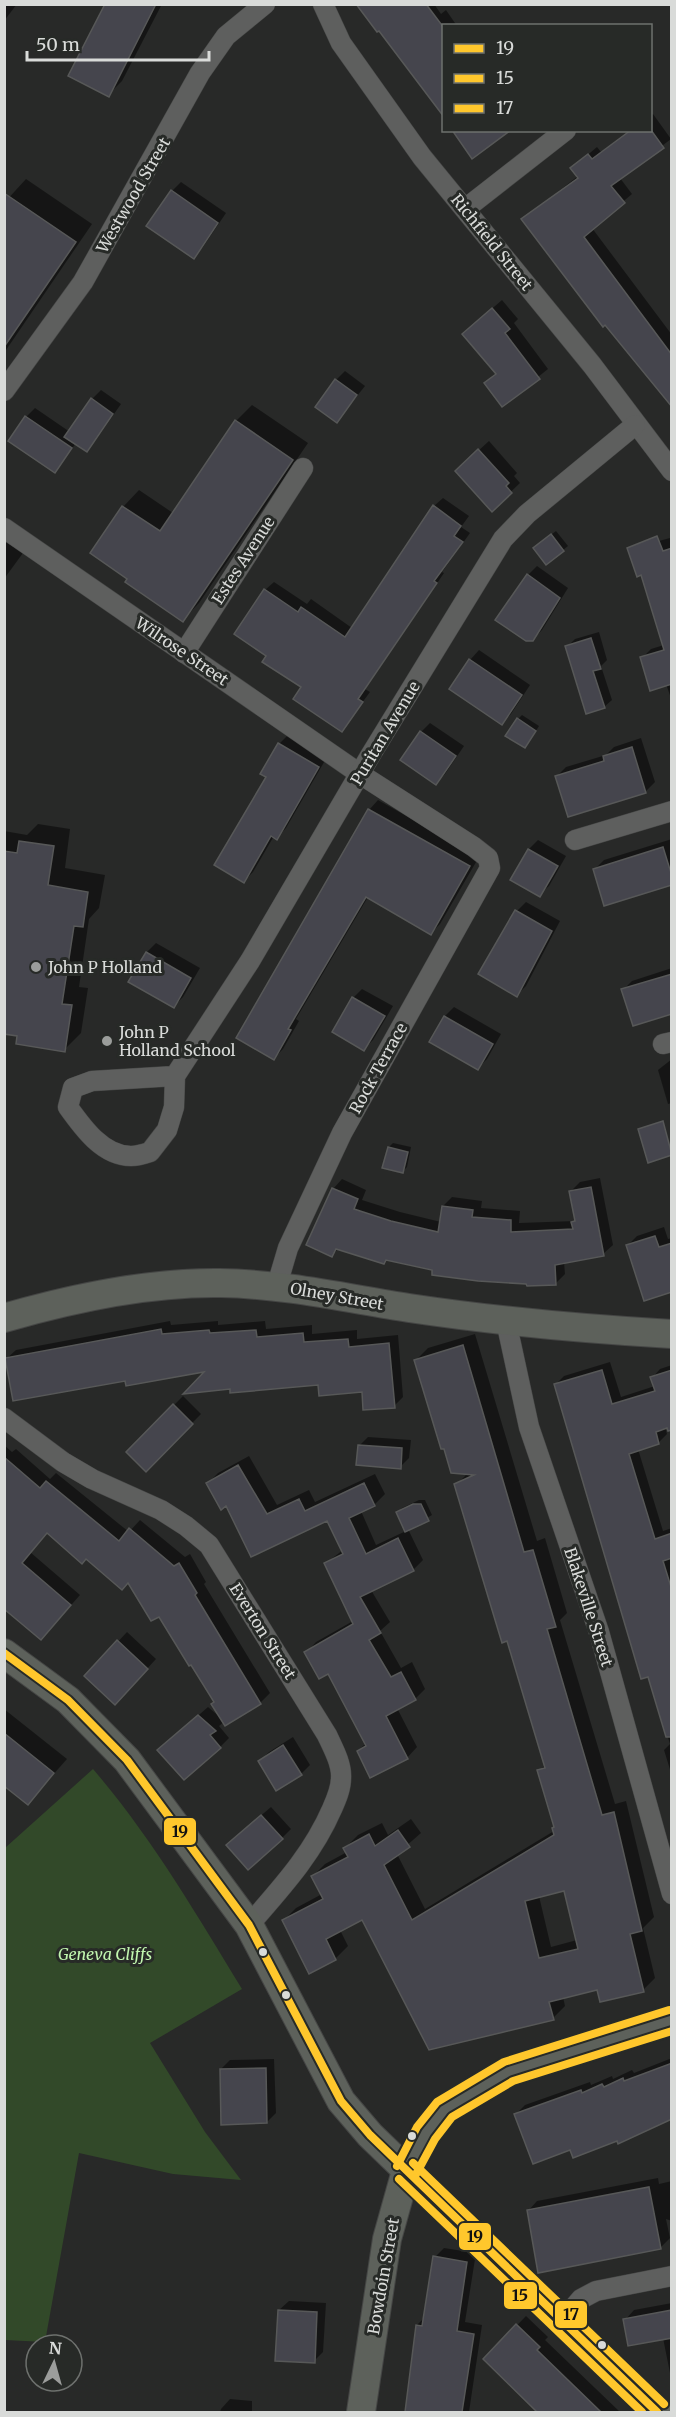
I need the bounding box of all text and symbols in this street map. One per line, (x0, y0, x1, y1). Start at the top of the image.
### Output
scale bar (27, 24, 208, 62)
legend (442, 24, 652, 132)
text: 50 m (36, 33, 80, 56)
text: 19 (496, 36, 514, 59)
text: 15 (496, 66, 514, 89)
text: 17 (496, 96, 513, 119)
street label: Westwood Street (91, 133, 175, 257)
street label: Richfield Street (447, 190, 538, 295)
street label: Estes Avenue (207, 512, 279, 608)
street label: Wilrose Street (131, 612, 233, 690)
street label: Puritan Avenue (346, 677, 424, 789)
place label: John P Holland (47, 957, 162, 977)
marker: John P Holland (29, 960, 43, 974)
street label: Rock Terrace (345, 1019, 411, 1117)
place label: John P Holland School (118, 1022, 235, 1060)
marker: John P Holland School (100, 1034, 114, 1048)
street label: Olney Street (289, 1278, 386, 1314)
street label: Blakeville Street (560, 1545, 618, 1670)
street label: Everton Street (225, 1579, 301, 1683)
line badge: 19 (163, 1817, 197, 1846)
text: 19 (172, 1821, 188, 1841)
park label: Geneva Cliffs (58, 1944, 152, 1964)
unlabelled marker (257, 1946, 269, 1958)
unlabelled marker (280, 1989, 292, 2001)
unlabelled marker (406, 2130, 418, 2142)
street label: Bowdoin Street (363, 2215, 403, 2336)
line badge: 19 (458, 2222, 492, 2251)
text: 19 (467, 2226, 483, 2246)
line badge: 15 (503, 2281, 538, 2310)
text: 15 (512, 2285, 528, 2305)
line badge: 17 (554, 2300, 588, 2329)
text: 17 (563, 2304, 579, 2324)
north arrow (24, 2333, 84, 2393)
text: N (48, 2338, 63, 2359)
unlabelled marker (596, 2339, 608, 2351)

